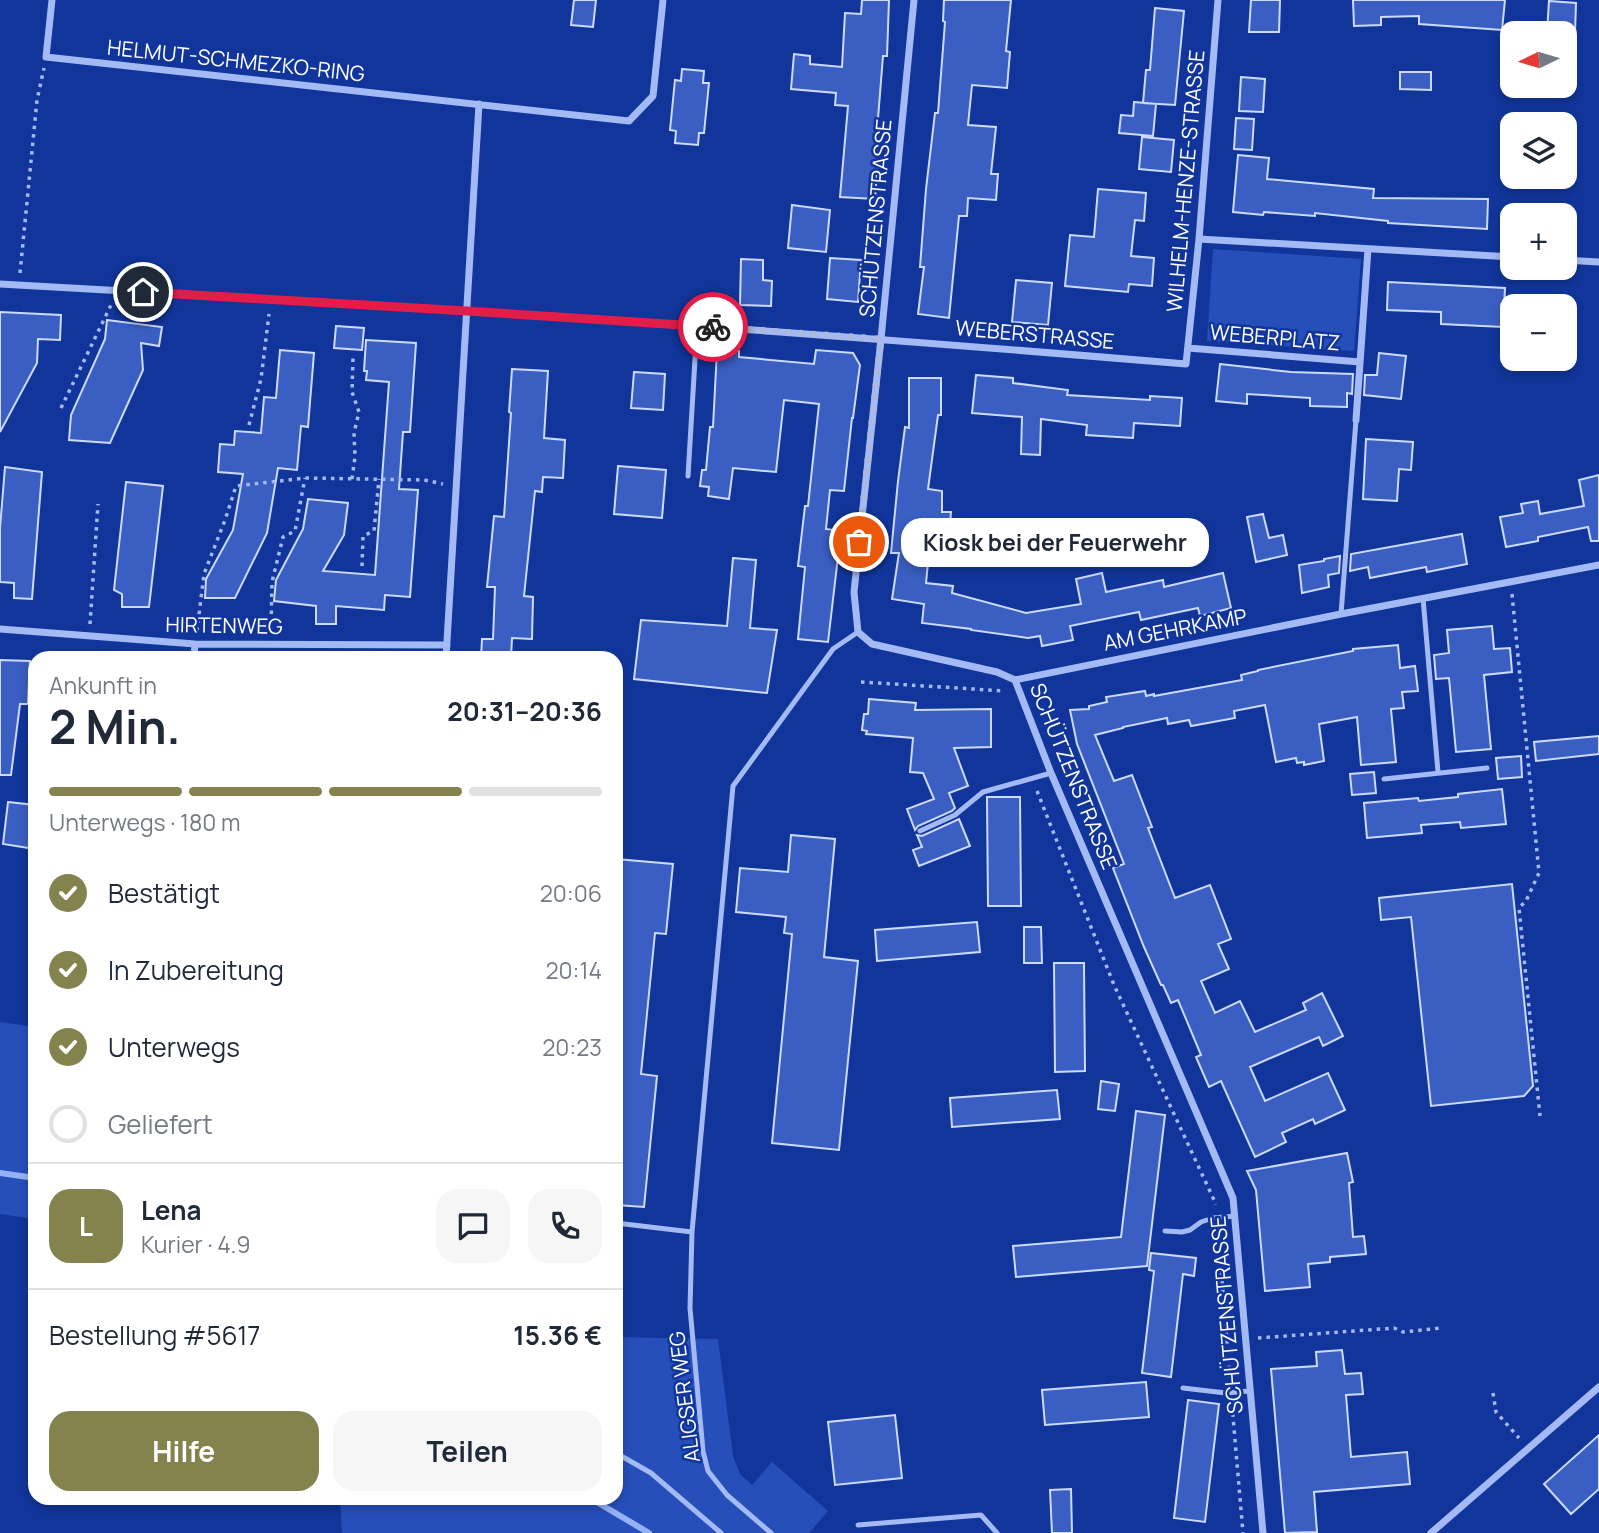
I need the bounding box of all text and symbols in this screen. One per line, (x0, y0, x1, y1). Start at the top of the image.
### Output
north arrow (1500, 21, 1577, 98)
map controls (1500, 21, 1577, 371)
street label: HELMUT-SCHMEZKO-RING (106, 33, 366, 87)
street label: WILHELM-HENZE-STRASSE (1160, 49, 1210, 313)
button: layers (1500, 112, 1577, 189)
street label: SCHÜTZENSTRASSE (852, 118, 898, 318)
button: + (1500, 203, 1577, 280)
pin (113, 262, 173, 322)
icon: home (124, 273, 162, 311)
courier (678, 292, 748, 362)
button: − (1500, 294, 1577, 371)
icon: bike (694, 308, 732, 346)
street label: WEBERSTRASSE (954, 313, 1116, 355)
street label: WEBERPLATZ (1209, 317, 1341, 357)
pin (829, 512, 889, 572)
callout: Kiosk bei der Feuerwehr (901, 518, 1209, 566)
icon: bag (840, 523, 878, 561)
text: Kiosk bei der Feuerwehr (923, 526, 1187, 558)
street label: AM GEHRKAMP (1101, 601, 1249, 657)
street label: HIRTENWEG (165, 610, 283, 640)
text: Ankunft in (49, 669, 157, 701)
street label: SCHÜTZENSTRASSE (1024, 679, 1124, 873)
text: 20:31–20:36 (447, 693, 602, 729)
text: 2 Min. (49, 695, 181, 758)
text: Unterwegs · 180 m (49, 806, 241, 838)
icon: check (49, 874, 87, 912)
text: Bestätigt (108, 875, 220, 911)
text: 20:06 (540, 877, 602, 909)
icon: check (49, 951, 87, 989)
text: In Zubereitung (108, 952, 284, 988)
text: 20:14 (545, 954, 602, 986)
icon: check (49, 1028, 87, 1066)
text: Unterwegs (108, 1029, 240, 1065)
text: 20:23 (542, 1031, 602, 1063)
text: Geliefert (108, 1106, 213, 1142)
button: chat (436, 1189, 510, 1263)
button: phone (528, 1189, 602, 1263)
text: Lena (141, 1192, 201, 1228)
text: L (79, 1208, 93, 1244)
street label: SCHÜTZENSTRASSE (1203, 1215, 1249, 1415)
text: Kurier · 4.9 (141, 1228, 251, 1260)
text: Bestellung #5617 (49, 1317, 260, 1353)
text: 15.36 € (513, 1317, 602, 1353)
street label: ALIGSER WEG (662, 1330, 706, 1464)
button: Hilfe (49, 1411, 319, 1491)
button: Teilen (333, 1411, 602, 1491)

